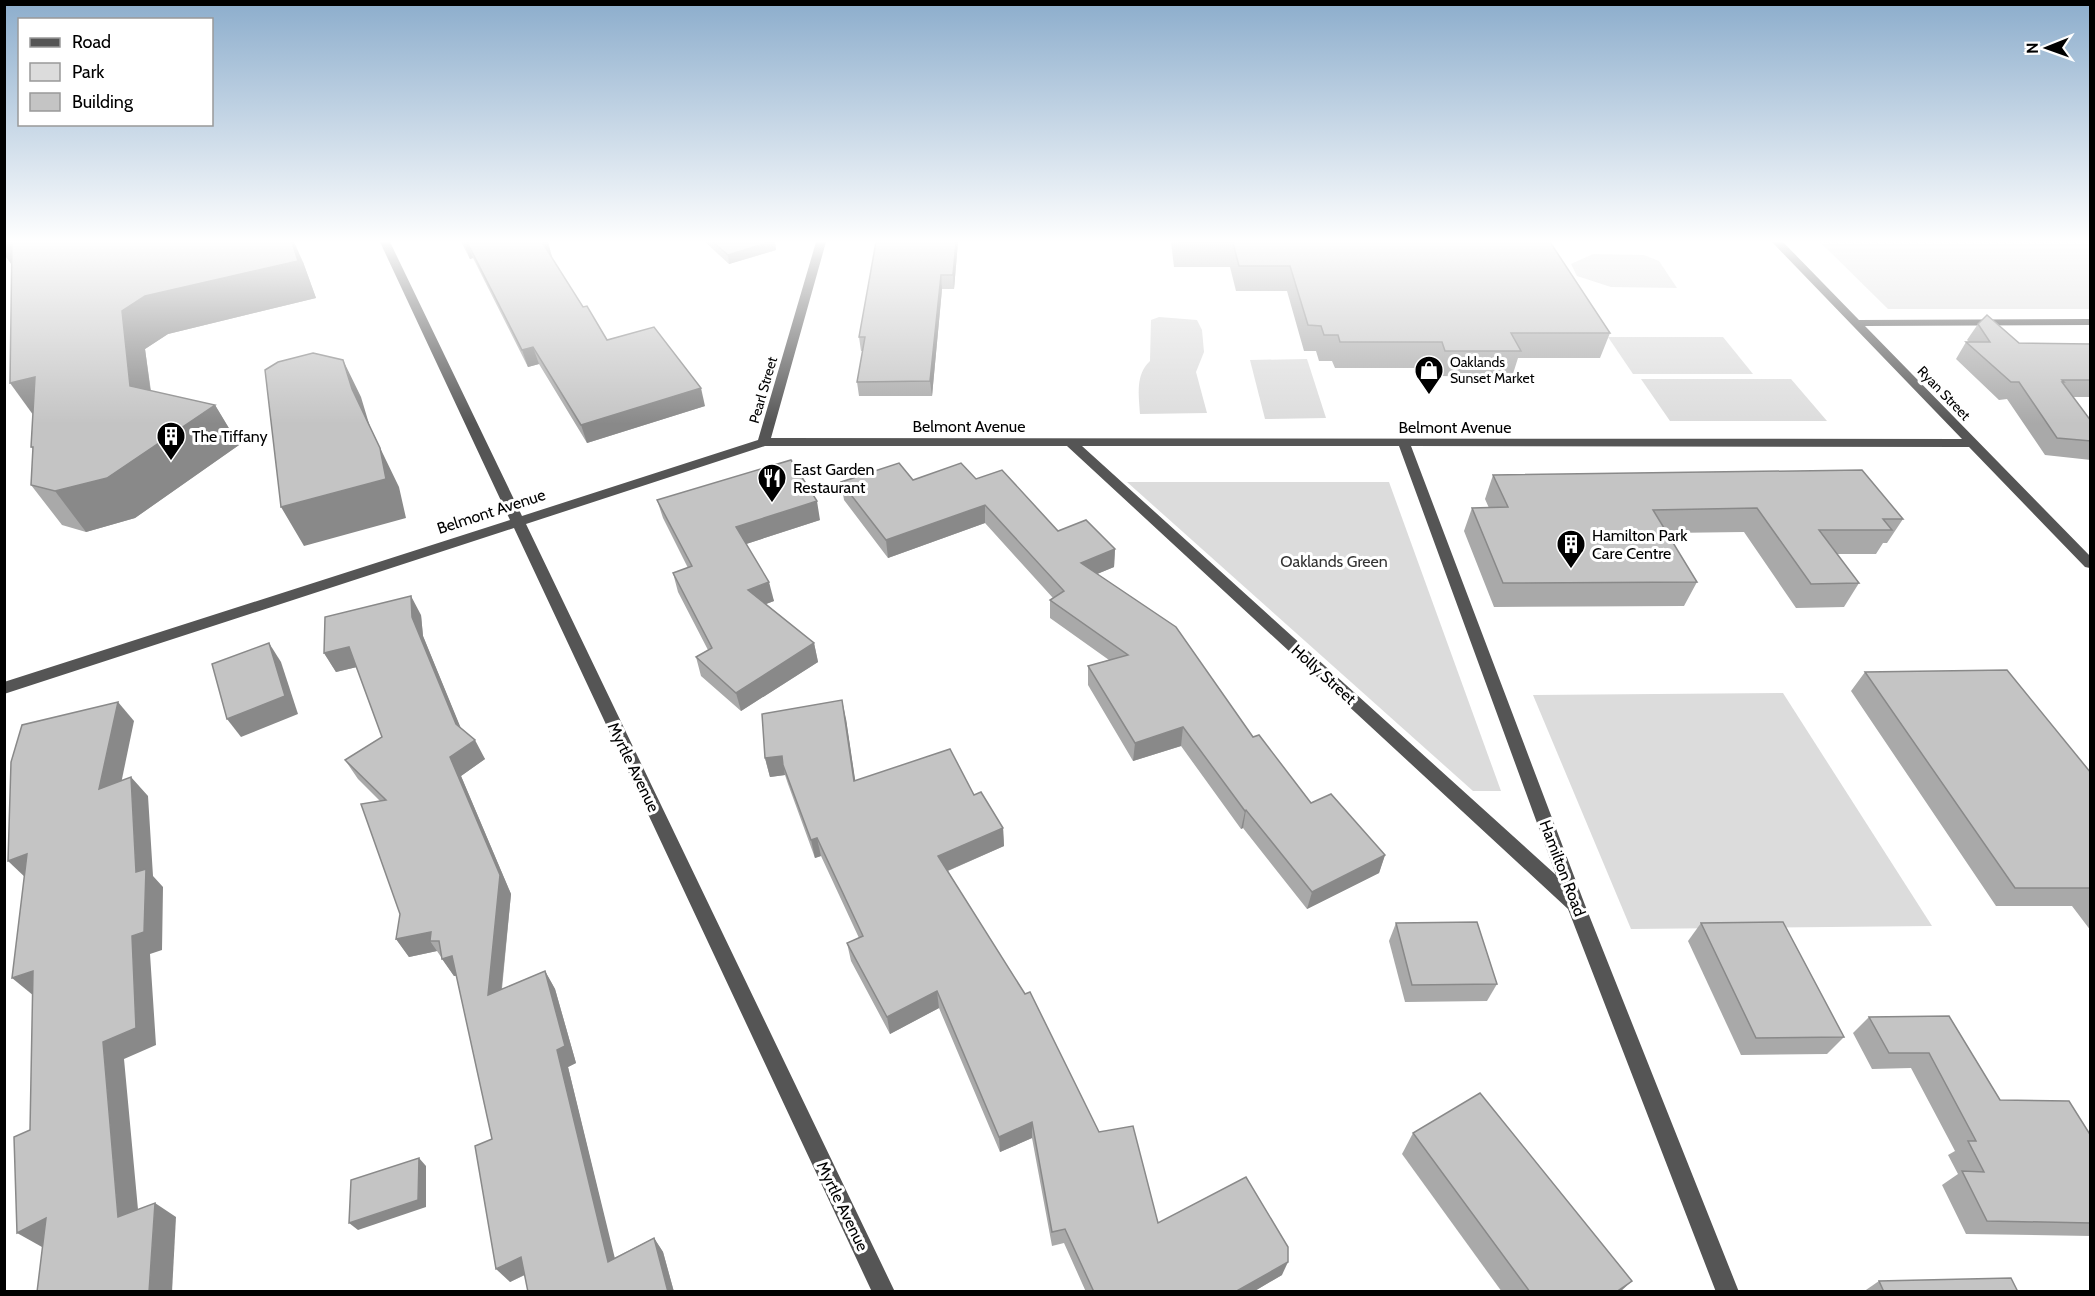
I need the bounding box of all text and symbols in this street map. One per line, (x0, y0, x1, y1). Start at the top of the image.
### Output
legend (18, 18, 213, 126)
north arrow (2017, 18, 2077, 78)
text: Road (72, 31, 111, 53)
text: N (2023, 42, 2042, 54)
text: Park (72, 61, 105, 83)
text: Building (72, 91, 134, 113)
place label: Oaklands Sunset Market (1450, 353, 1535, 387)
street label: Pearl Street (745, 354, 781, 425)
shop icon: Oaklands Sunset Market (1413, 354, 1445, 396)
street label: Ryan Street (1914, 362, 1975, 424)
street label: Belmont Avenue (913, 417, 1025, 436)
street label: Belmont Avenue (1399, 418, 1511, 437)
building icon: The Tiffany (155, 420, 187, 462)
place label: The Tiffany (192, 427, 268, 446)
place label: East Garden Restaurant (793, 460, 875, 497)
restaurant icon: East Garden Restaurant (756, 462, 788, 504)
street label: Belmont Avenue (435, 485, 548, 538)
place label: Hamilton Park Care Centre (1592, 526, 1688, 563)
building icon: Hamilton Park Care Centre (1555, 528, 1587, 570)
park label: Oaklands Green (1280, 552, 1388, 571)
street label: Holly Street (1288, 641, 1360, 709)
street label: Myrtle Avenue (604, 719, 663, 815)
street label: Hamilton Road (1536, 817, 1590, 919)
street label: Myrtle Avenue (813, 1158, 872, 1254)

